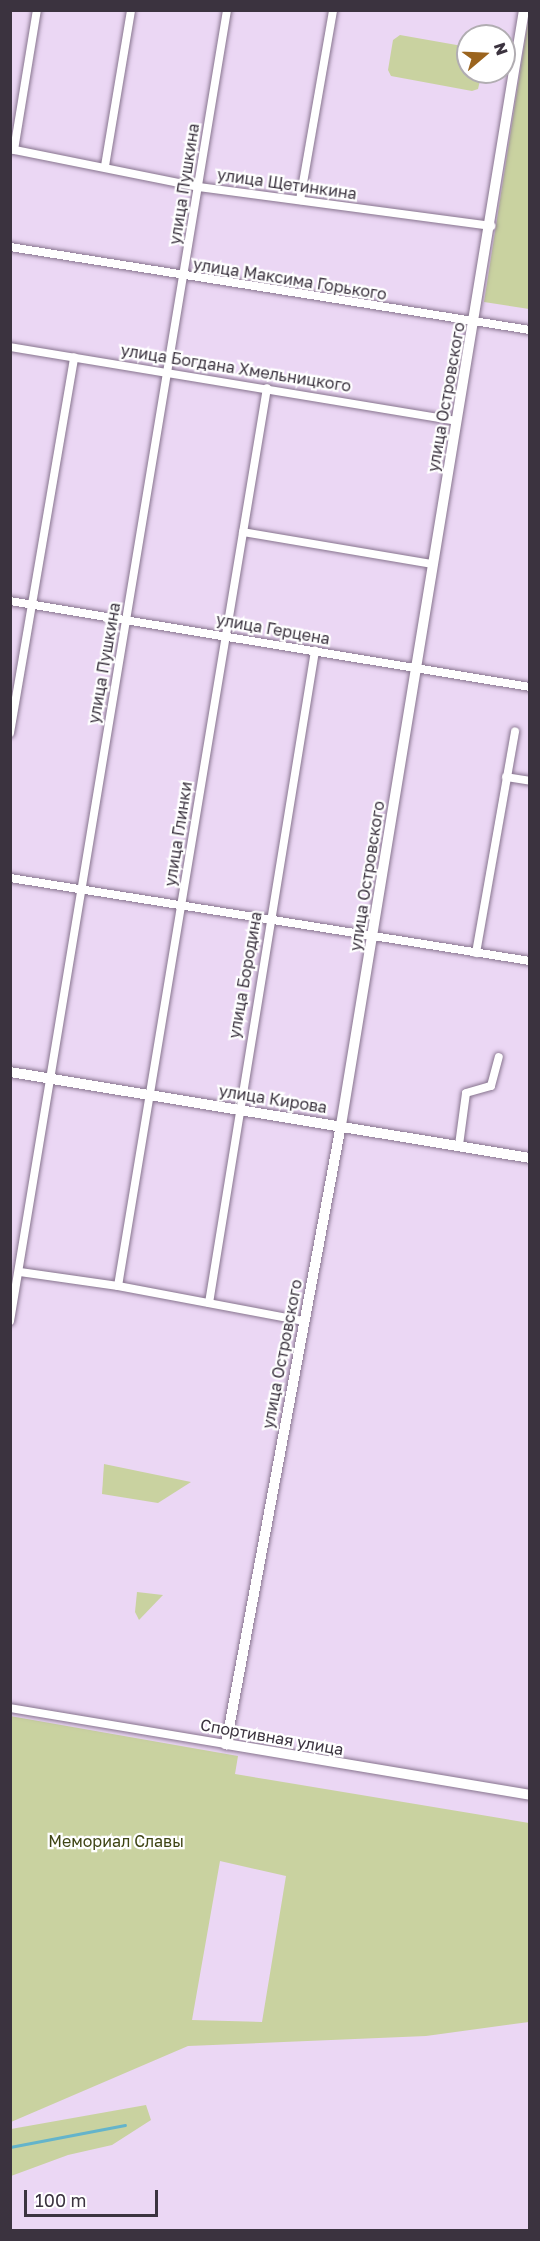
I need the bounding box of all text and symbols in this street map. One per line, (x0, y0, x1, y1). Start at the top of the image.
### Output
north arrow (456, 24, 516, 84)
text: N (490, 40, 513, 58)
street label: улица Пушкина (165, 122, 203, 246)
street label: улица Щетинкина (216, 165, 358, 203)
street label: улица Максима Горького (192, 254, 388, 304)
street label: улица Островского (423, 321, 469, 473)
street label: улица Богдана Хмельницкого (119, 340, 353, 396)
street label: улица Пушкина (84, 601, 124, 725)
street label: улица Герцена (215, 610, 331, 648)
street label: улица Глинки (160, 780, 196, 888)
street label: улица Островского (346, 800, 388, 952)
street label: улица Бородина (224, 910, 266, 1040)
street label: улица Кирова (217, 1081, 329, 1117)
street label: улица Островского (258, 1278, 306, 1430)
street label: Спортивная улица (199, 1715, 345, 1759)
park label: Мемориал Славы (48, 1831, 184, 1851)
scale bar (27, 2178, 160, 2216)
text: 100 m (35, 2189, 86, 2211)

